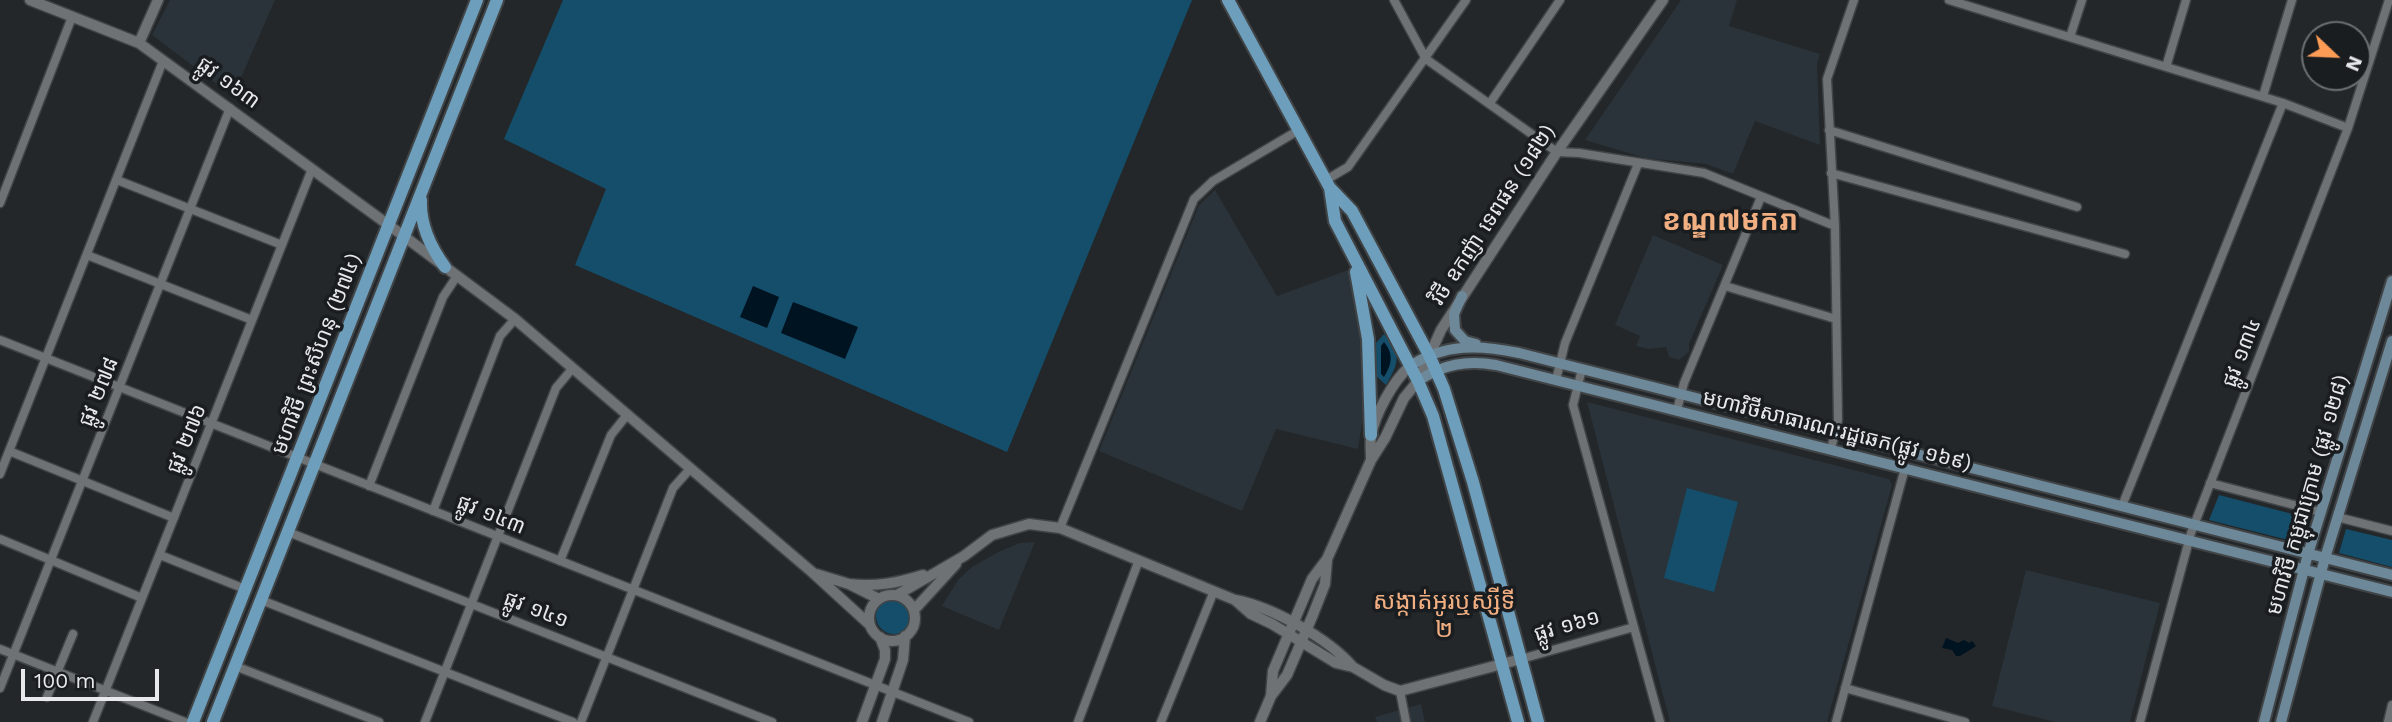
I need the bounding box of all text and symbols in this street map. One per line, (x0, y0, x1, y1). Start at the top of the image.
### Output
north arrow (2301, 21, 2371, 91)
street label: ផ្លូវ ១៦៣ (191, 52, 265, 114)
text: N (2341, 53, 2367, 75)
street label: វិថី ឧកញ៉ា ទេពផន (១៨២) (1425, 120, 1561, 310)
district label: ខណ្ឌ៧មករា (1662, 205, 1798, 239)
street label: មហាវិថី ព្រះសីហនុ (២៧៤) (267, 250, 367, 458)
street label: ផ្លូវ ១៣៤ (2217, 315, 2267, 391)
street label: ផ្លូវ ២៧៨ (74, 353, 124, 431)
street label: មហាវិថី កម្ពុជាក្រោម (ផ្លូវ ១២៨) (2262, 372, 2354, 618)
street label: មហាវិថីសាធារណៈរដ្ឋឆេក(ផ្លូវ ១៦៩) (1700, 385, 1974, 477)
street label: ផ្លូវ ២៧៦ (162, 400, 212, 478)
street label: ផ្លូវ ១៤៣ (453, 490, 529, 540)
street label: ផ្លូវ ១៤១ (500, 586, 572, 634)
district label: សង្កាត់អូរឬស្សីទី ២ (1373, 588, 1515, 644)
street label: ផ្លូវ ១៦១ (1531, 605, 1603, 647)
scale bar (24, 656, 163, 700)
text: 100 m (34, 668, 96, 693)

